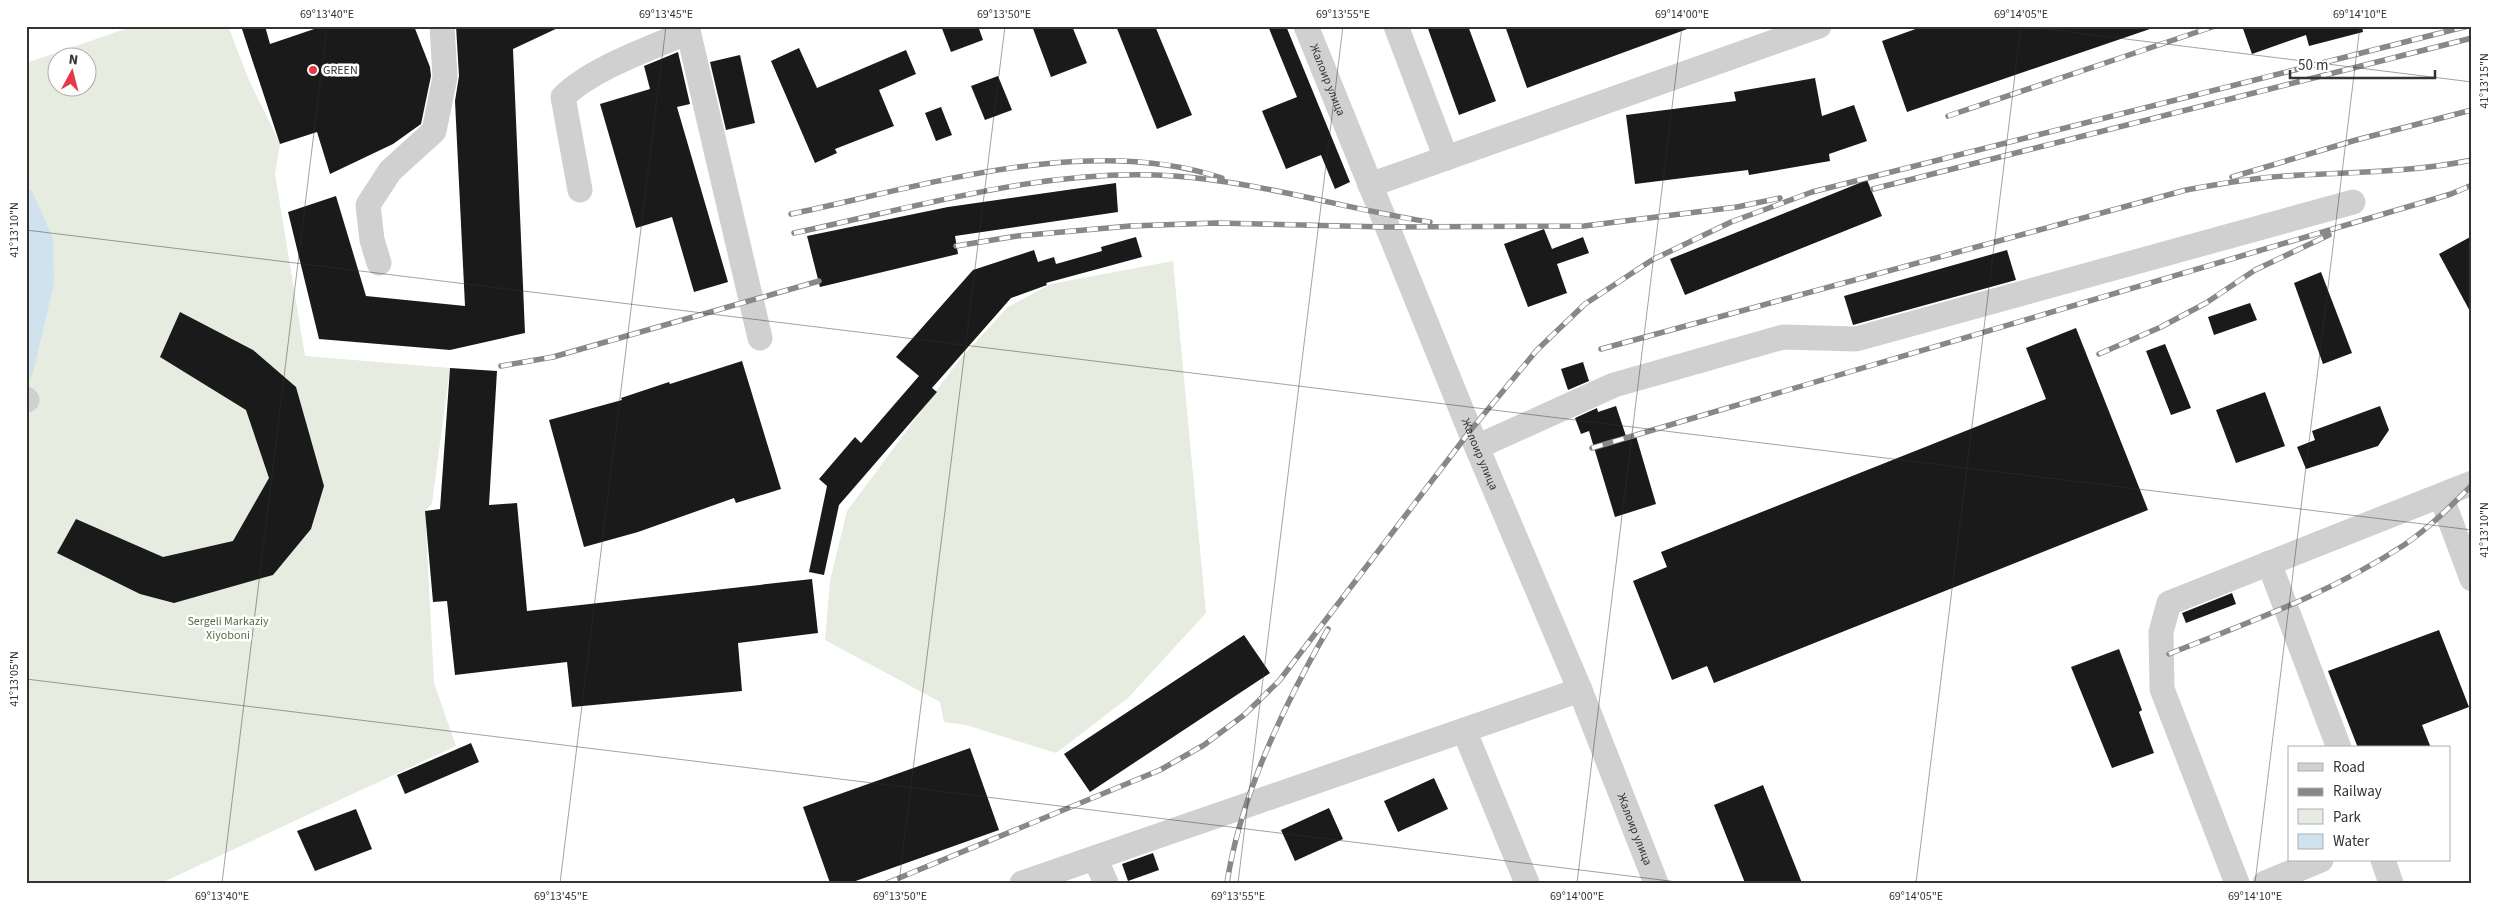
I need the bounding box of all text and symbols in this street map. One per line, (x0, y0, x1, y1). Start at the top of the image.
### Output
text: 69°13'40"E (300, 6, 354, 23)
text: 69°13'45"E (639, 6, 693, 23)
text: 69°13'50"E (977, 6, 1031, 23)
text: 69°13'55"E (1316, 6, 1370, 23)
text: 69°14'00"E (1655, 6, 1709, 23)
text: 69°14'05"E (1994, 6, 2048, 23)
text: 69°14'10"E (2333, 6, 2387, 23)
street label: Жалоир улица (1305, 41, 1349, 118)
north arrow (48, 48, 98, 98)
scale bar (2290, 48, 2436, 80)
text: N (68, 50, 79, 71)
text: 41°13'15"N (2476, 53, 2493, 109)
text: 50 m (2298, 55, 2328, 76)
place label: GREEN (323, 62, 358, 79)
marker: GREEN (307, 64, 319, 76)
text: 41°13'10"N (6, 202, 23, 258)
street label: Жалоир улица (1457, 416, 1502, 493)
text: 41°13'10"N (2476, 502, 2493, 558)
park label: Sergeli Markaziy Xiyoboni (187, 613, 269, 644)
text: 41°13'05"N (6, 651, 23, 707)
legend (2288, 746, 2450, 862)
text: Road (2333, 757, 2365, 778)
text: Railway (2333, 781, 2382, 802)
street label: Жалоир улица (1612, 791, 1656, 868)
text: Park (2333, 807, 2362, 828)
text: Water (2333, 831, 2370, 852)
text: 69°13'40"E (195, 888, 249, 905)
text: 69°13'45"E (534, 888, 588, 905)
text: 69°13'50"E (873, 888, 927, 905)
text: 69°13'55"E (1211, 888, 1265, 905)
text: 69°14'00"E (1550, 888, 1604, 905)
text: 69°14'05"E (1889, 888, 1943, 905)
text: 69°14'10"E (2228, 888, 2282, 905)

